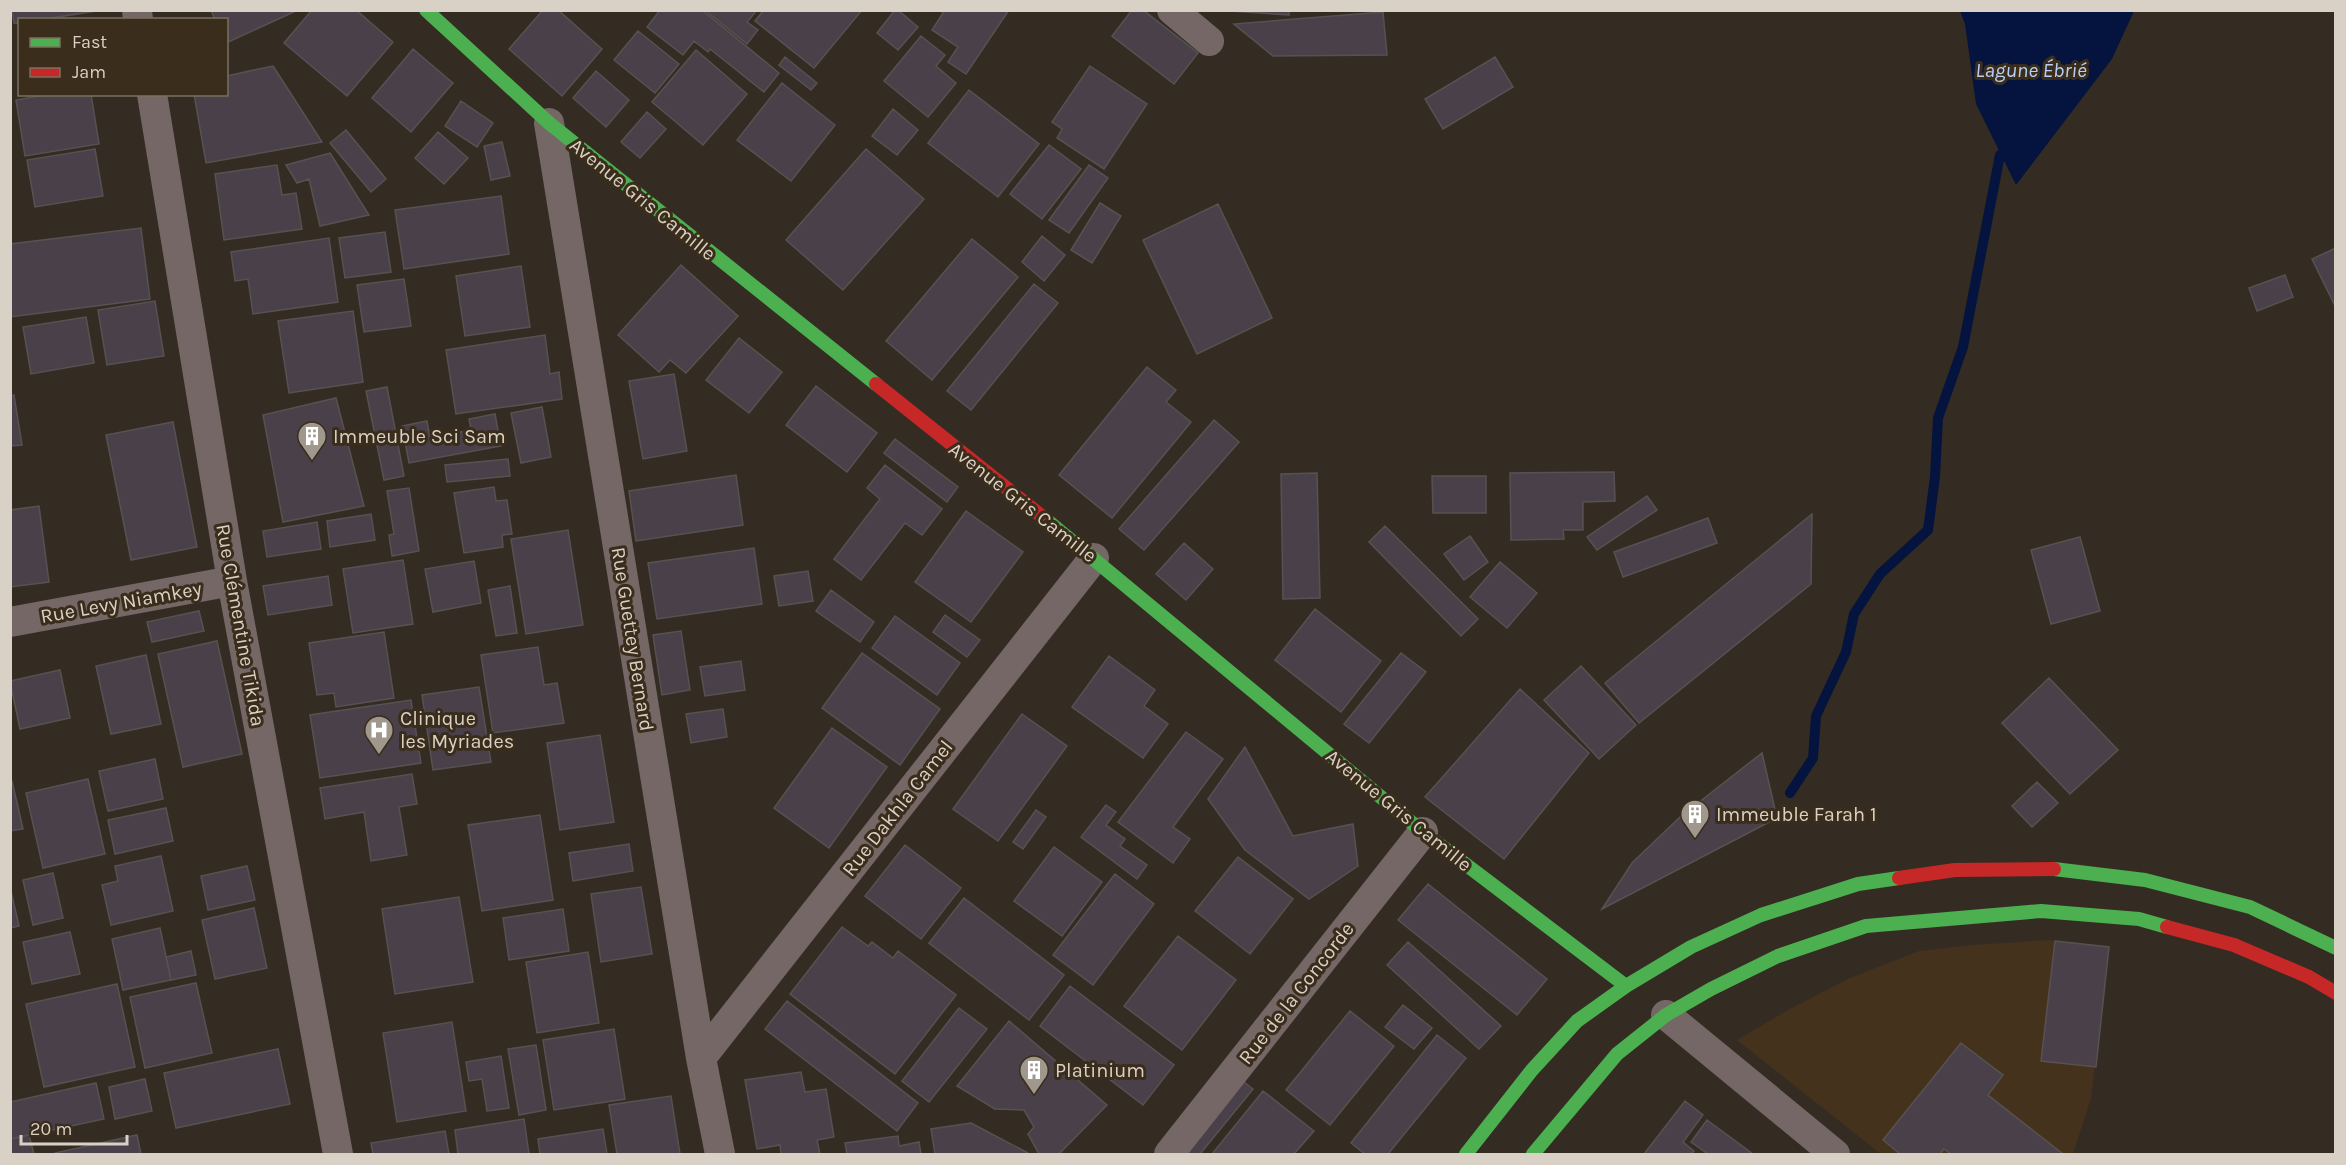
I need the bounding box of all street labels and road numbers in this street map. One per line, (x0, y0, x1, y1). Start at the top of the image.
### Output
street label: Avenue Gris Camille (565, 133, 720, 265)
street label: Avenue Gris Camille (944, 438, 1101, 567)
street label: Rue Clémentine Tikida (211, 522, 270, 728)
street label: Rue Guettey Bernard (607, 545, 658, 733)
street label: Rue Levy Niamkey (39, 577, 204, 628)
street label: Rue Dakhla Camel (837, 736, 958, 881)
street label: Avenue Gris Camille (1321, 744, 1476, 876)
street label: Rue de la Concorde (1234, 918, 1359, 1069)

